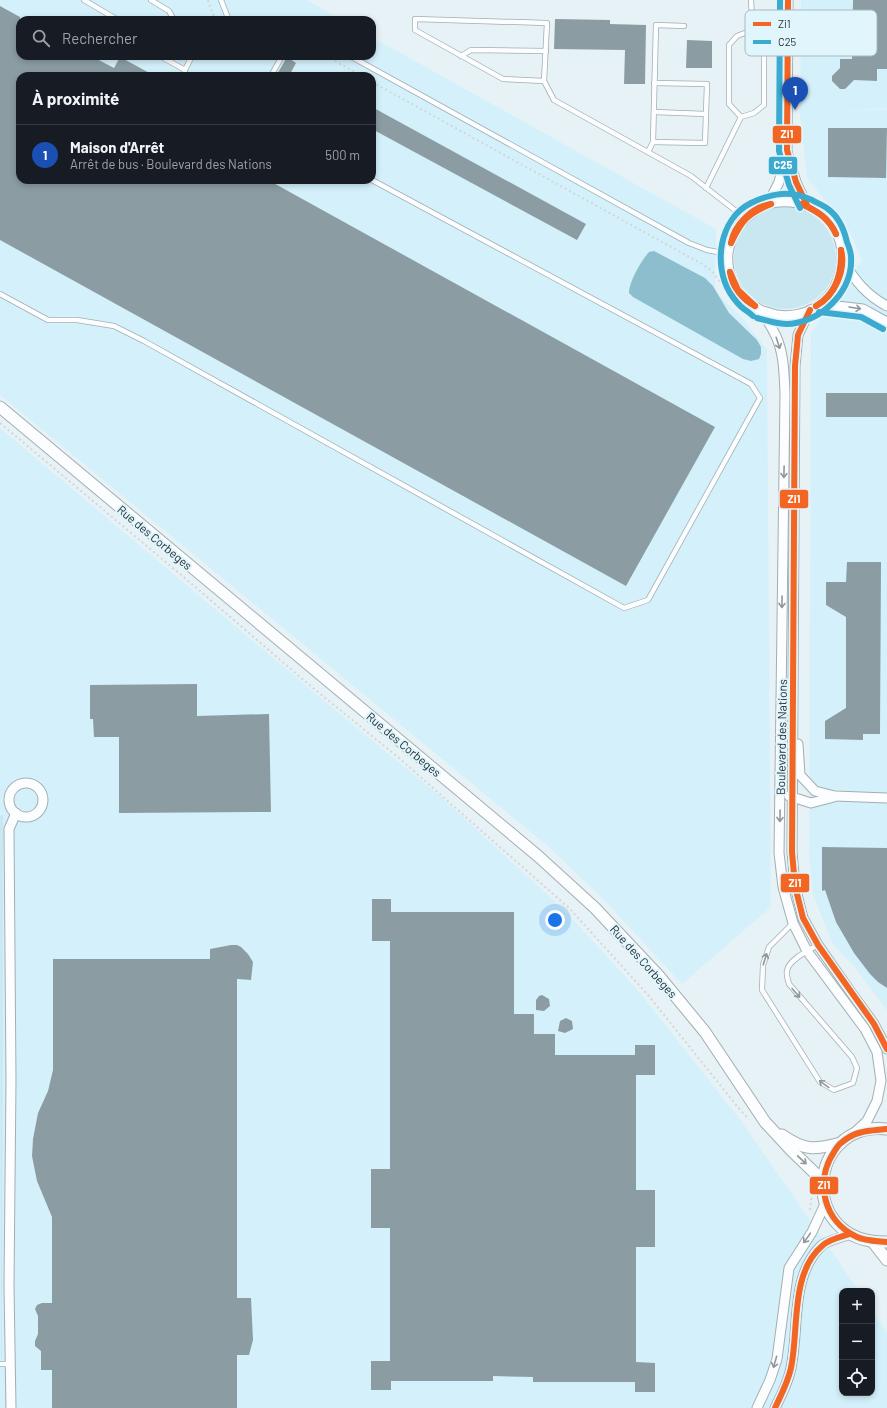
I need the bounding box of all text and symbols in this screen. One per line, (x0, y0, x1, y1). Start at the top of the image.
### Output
legend (745, 10, 877, 56)
search box (16, 16, 376, 60)
text: Zi1 (778, 17, 791, 30)
icon: search (30, 27, 52, 49)
text: Rechercher (62, 29, 138, 47)
text: C25 (778, 35, 797, 48)
pin: 1 (782, 77, 808, 110)
text: À proximité (32, 88, 119, 108)
line badge: Zi1 (772, 125, 802, 144)
text: Zi1 (781, 127, 794, 140)
text: Maison d'Arrêt (70, 138, 164, 156)
text: 1 (43, 147, 47, 163)
text: 500 m (325, 147, 360, 163)
text: Arrêt de bus · Boulevard des Nations (70, 156, 272, 172)
line badge: C25 (768, 156, 798, 175)
text: C25 (774, 158, 792, 171)
one-way arrow (848, 304, 861, 312)
one-way arrow (775, 337, 783, 349)
one-way arrow (780, 465, 788, 478)
line badge: Zi1 (779, 489, 809, 509)
text: Zi1 (788, 492, 801, 505)
street label: Rue des Corbeges (115, 502, 195, 572)
one-way arrow (779, 595, 786, 608)
street label: Boulevard des Nations (773, 679, 789, 795)
street label: Rue des Corbeges (364, 709, 444, 779)
one-way arrow (776, 809, 784, 822)
line badge: Zi1 (780, 873, 810, 893)
text: Zi1 (789, 876, 802, 889)
your location (545, 910, 565, 930)
street label: Rue des Corbeges (608, 922, 681, 1000)
one-way arrow (762, 953, 769, 966)
one-way arrow (792, 988, 801, 998)
one-way arrow (819, 1080, 830, 1088)
one-way arrow (797, 1155, 807, 1165)
line badge: Zi1 (809, 1176, 839, 1195)
text: Zi1 (818, 1178, 831, 1191)
one-way arrow (803, 1233, 811, 1244)
map controls (839, 1288, 875, 1396)
button: + (839, 1288, 875, 1324)
button: − (839, 1324, 875, 1360)
one-way arrow (771, 1355, 778, 1368)
button: locate (839, 1360, 875, 1396)

